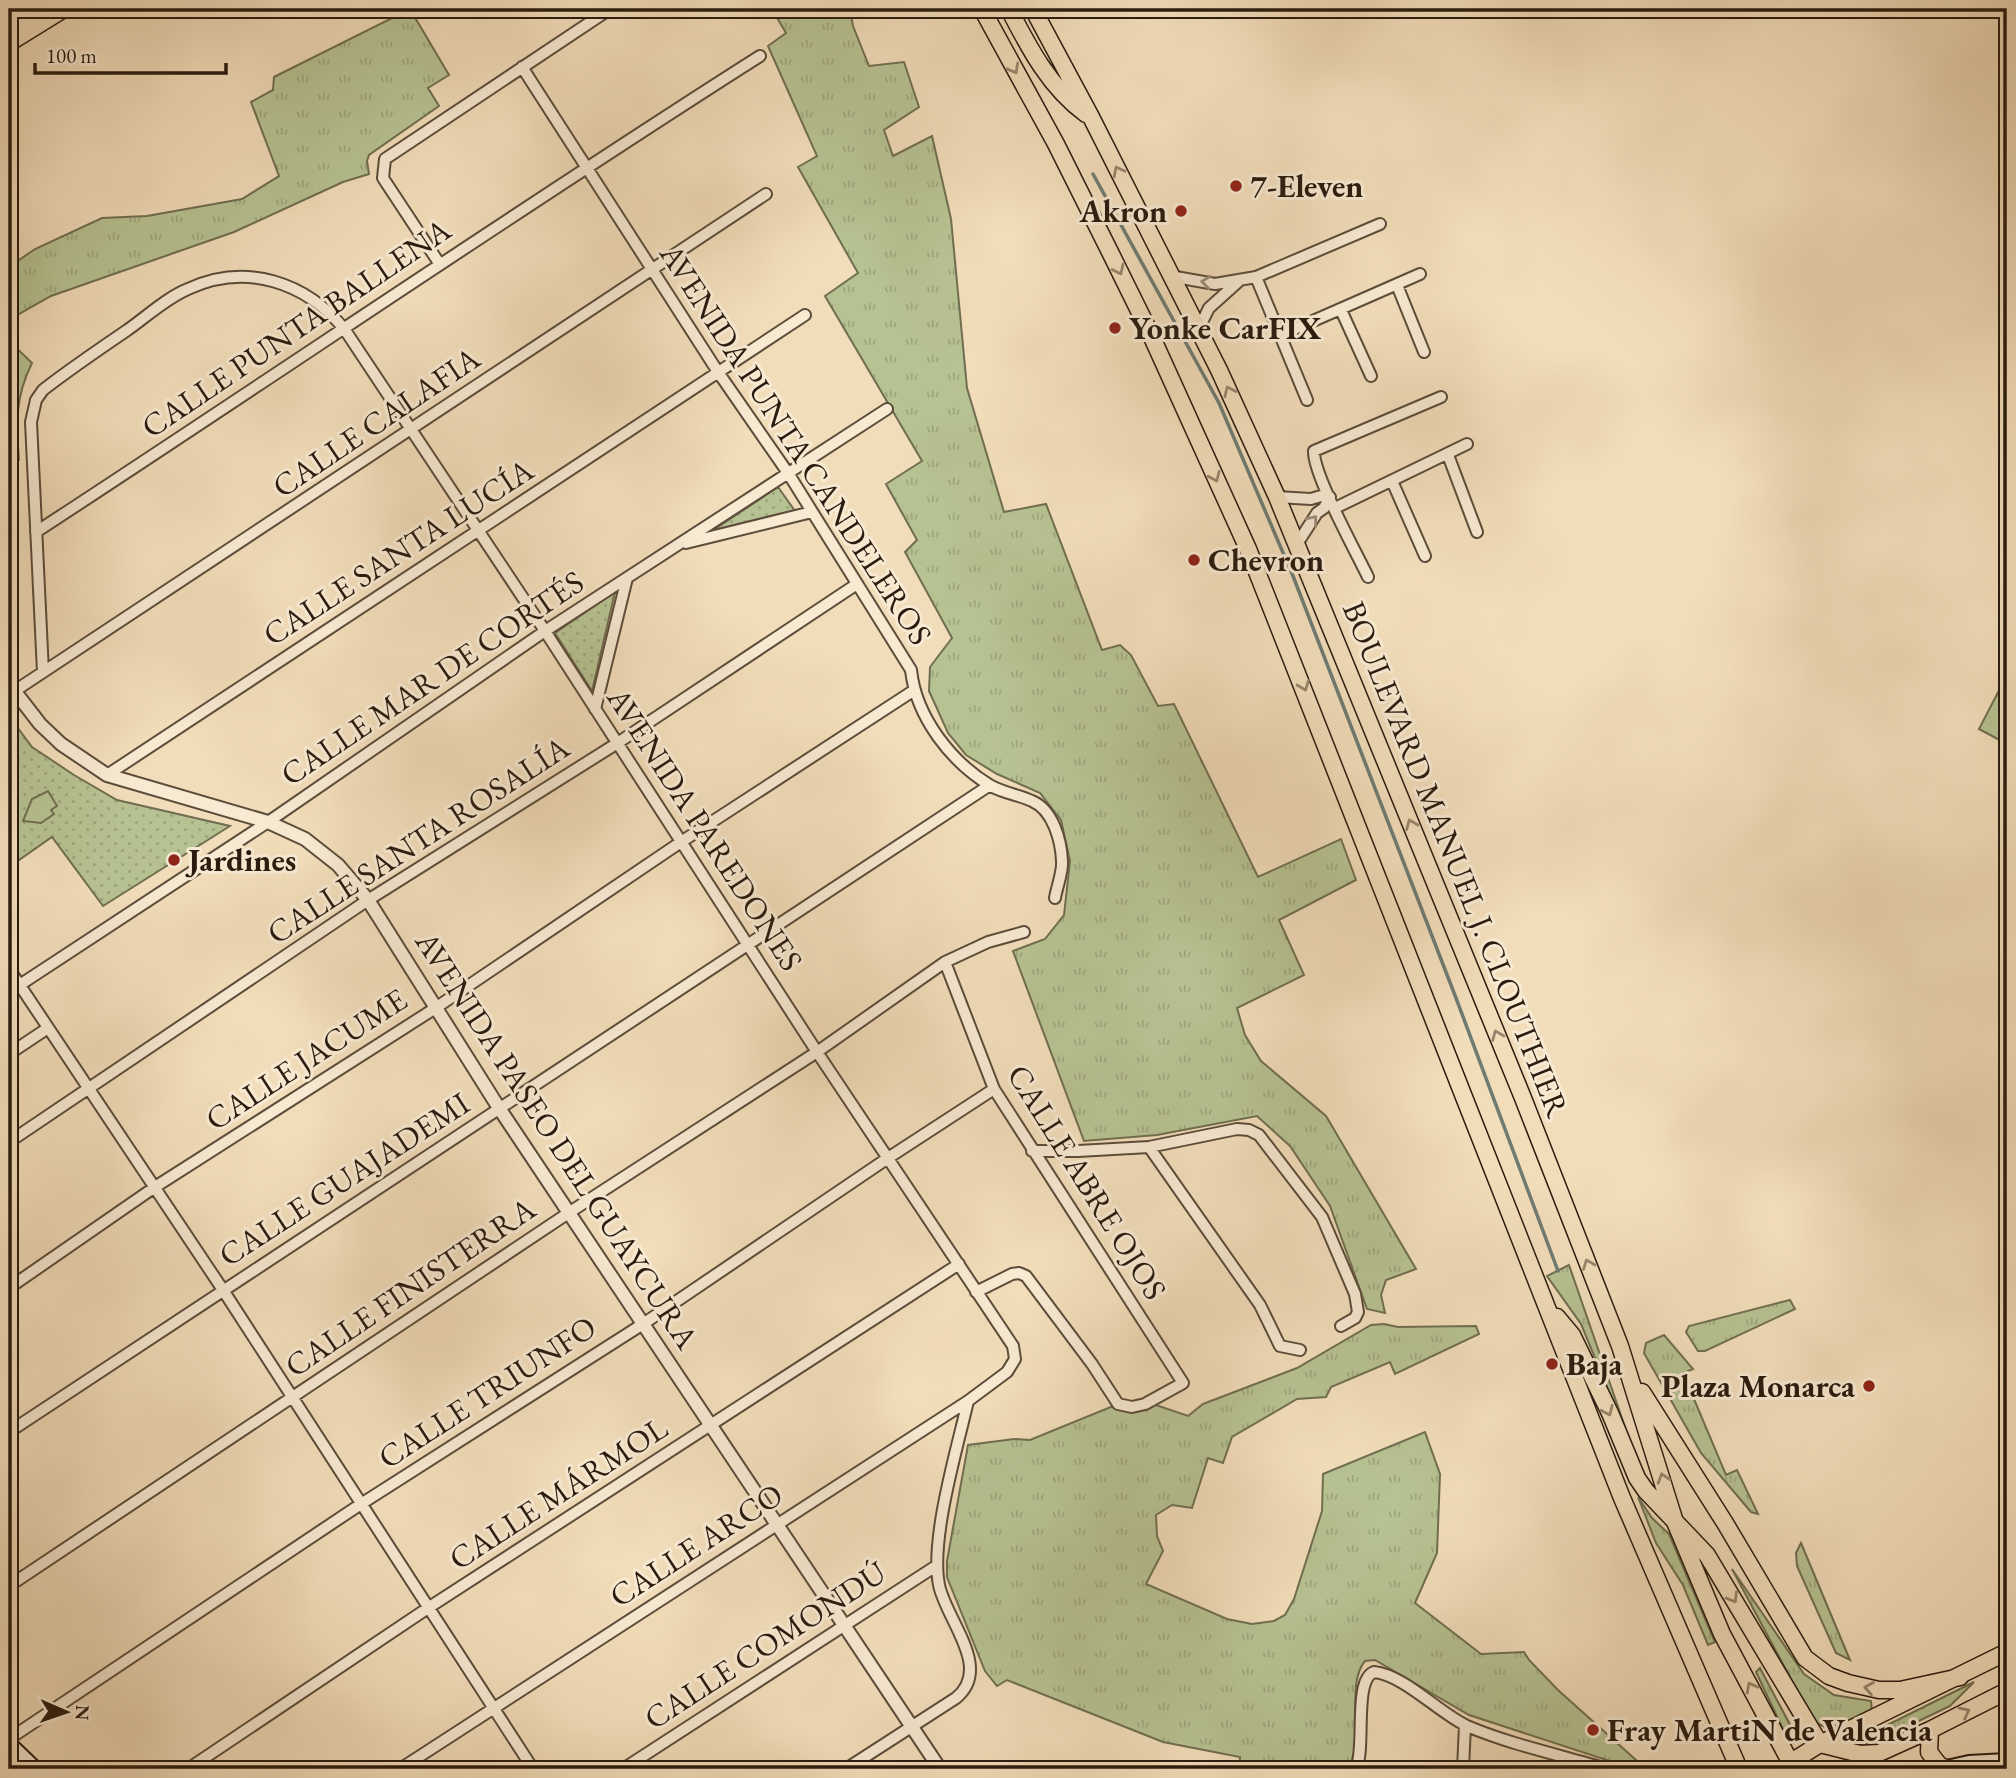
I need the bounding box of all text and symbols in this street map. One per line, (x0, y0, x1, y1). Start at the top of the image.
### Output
scale bar (35, 32, 226, 76)
text: 100 m (46, 42, 97, 69)
one-way arrow (1006, 61, 1020, 74)
place label: 7-Eleven (1250, 165, 1363, 207)
one-way arrow (1112, 166, 1126, 178)
marker: 7-Eleven (1228, 178, 1244, 194)
place label: Akron (1078, 190, 1167, 232)
marker: Akron (1173, 203, 1189, 219)
street label: CALLE PUNTA BALLENA (133, 208, 460, 447)
street label: AVENIDA PUNTA CANDELEROS (650, 235, 942, 653)
one-way arrow (1111, 263, 1125, 275)
one-way arrow (1200, 274, 1212, 289)
place label: Yonke CarFIX (1129, 307, 1321, 349)
marker: Yonke CarFIX (1107, 320, 1123, 336)
street label: CALLE CALAFIA (264, 337, 489, 507)
one-way arrow (1223, 385, 1237, 398)
street label: CALLE SANTA LUCÍA (255, 448, 542, 655)
one-way arrow (1207, 469, 1221, 482)
one-way arrow (1304, 515, 1317, 527)
place label: Chevron (1208, 539, 1324, 581)
marker: Chevron (1186, 552, 1202, 568)
street label: CALLE MAR DE CORTÉS (272, 561, 592, 795)
street label: BOULEVARD MANUEL J. CLOUTHIER (1333, 595, 1579, 1123)
street label: AVENIDA PAREDONES (597, 678, 812, 979)
one-way arrow (1295, 680, 1309, 692)
street label: CALLE SANTA ROSALÍA (259, 726, 578, 954)
one-way arrow (1406, 819, 1420, 831)
place label: Jardines (185, 839, 296, 881)
marker: Jardines (166, 852, 182, 868)
street label: AVENIDA PASEO DEL GUAYCURA (405, 922, 709, 1358)
street label: CALLE JACUME (197, 978, 415, 1140)
one-way arrow (1492, 1029, 1506, 1041)
street label: CALLE ABRE OJOS (998, 1057, 1176, 1307)
street label: CALLE GUAJADEMI (211, 1082, 477, 1276)
street label: CALLE FINISTERRA (277, 1187, 544, 1387)
one-way arrow (1582, 1258, 1596, 1270)
street label: CALLE TRIUNFO (370, 1306, 604, 1478)
place label: Baja (1566, 1343, 1624, 1385)
marker: Baja (1544, 1356, 1560, 1372)
place label: Plaza Monarca (1661, 1365, 1856, 1407)
marker: Plaza Monarca (1861, 1378, 1877, 1394)
one-way arrow (1600, 1404, 1614, 1416)
street label: CALLE MÁRMOL (441, 1406, 676, 1579)
street label: CALLE ARCO (601, 1473, 791, 1617)
one-way arrow (1656, 1473, 1671, 1485)
street label: CALLE COMONDÚ (636, 1551, 894, 1739)
one-way arrow (1724, 1591, 1737, 1604)
north arrow (32, 1676, 102, 1746)
one-way arrow (1863, 1681, 1875, 1696)
one-way arrow (1745, 1682, 1759, 1695)
text: N (70, 1704, 95, 1721)
one-way arrow (1958, 1707, 1970, 1721)
place label: Fray MartiN de Valencia (1607, 1709, 1933, 1751)
marker: Fray MartiN de Valencia (1585, 1722, 1601, 1738)

